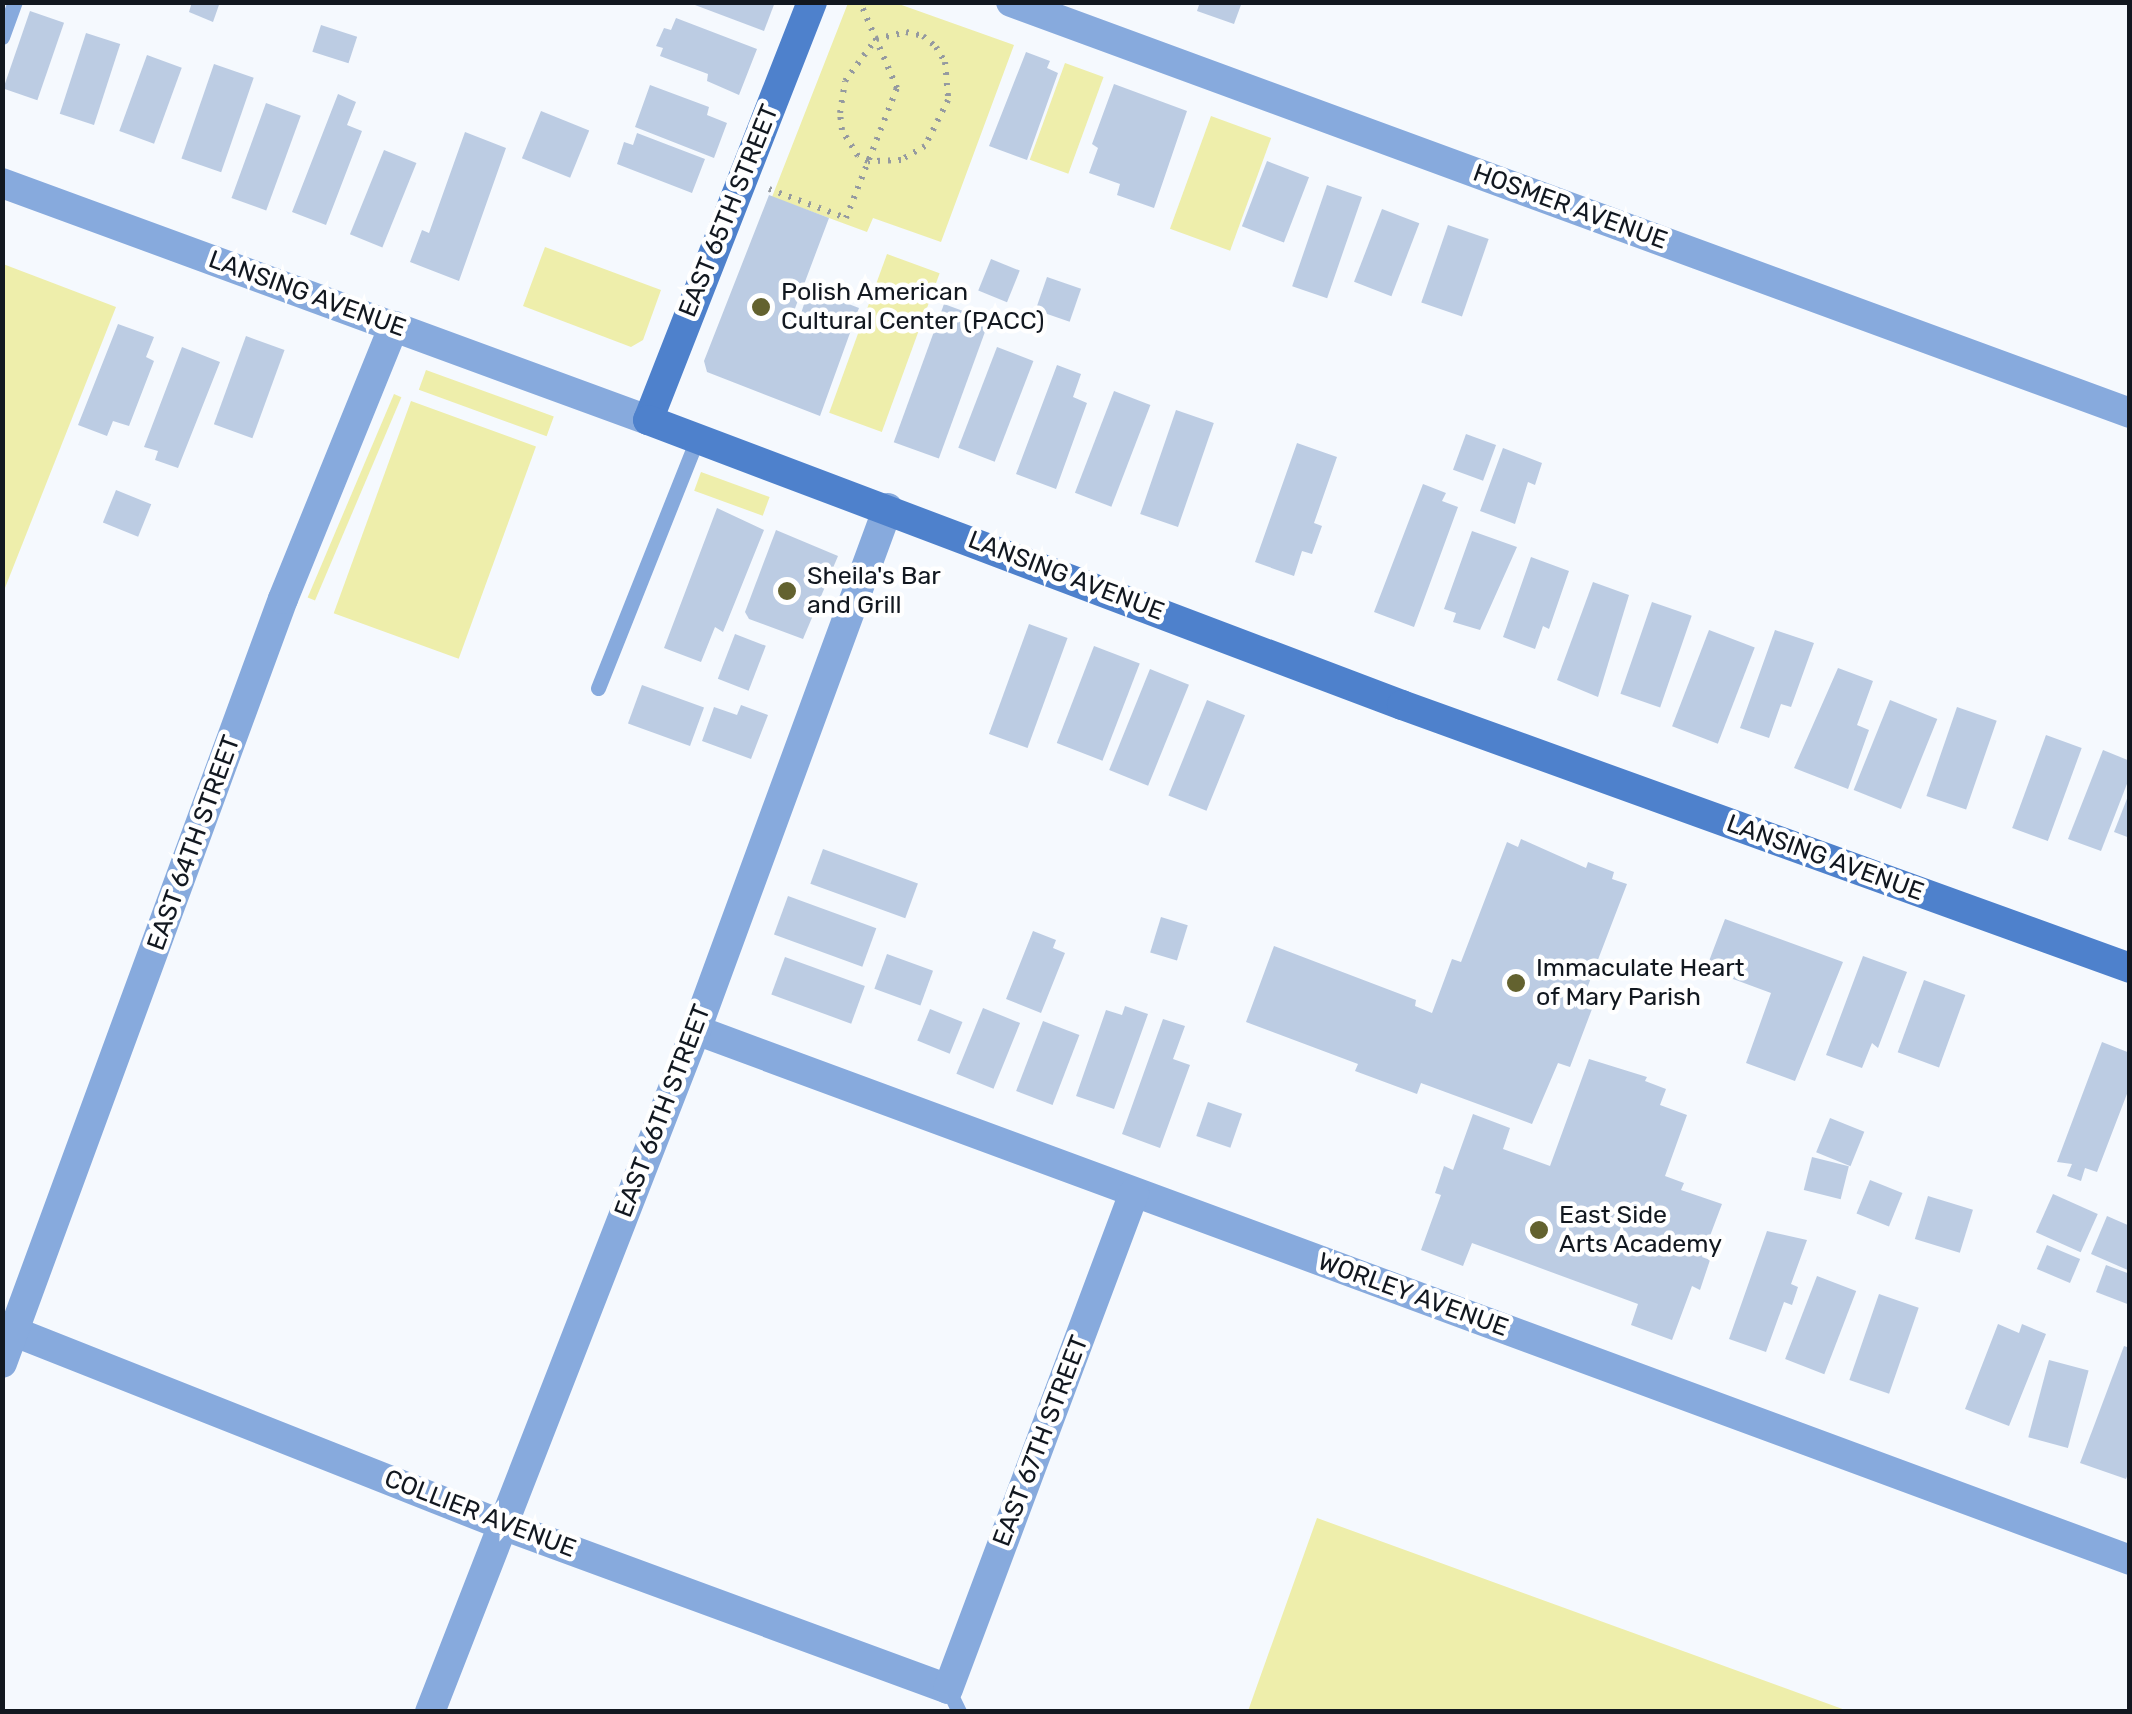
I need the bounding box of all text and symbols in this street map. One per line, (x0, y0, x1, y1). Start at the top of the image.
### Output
street label: EAST 65TH STREET (673, 100, 785, 322)
street label: HOSMER AVENUE (1469, 158, 1671, 256)
street label: LANSING AVENUE (204, 244, 410, 344)
place label: Polish American Cultural Center (PACC) (781, 278, 1045, 337)
marker: Polish American Cultural Center (PACC) (750, 296, 772, 318)
street label: LANSING AVENUE (963, 525, 1169, 627)
place label: Sheila's Bar and Grill (807, 562, 941, 621)
marker: Sheila's Bar and Grill (776, 580, 798, 602)
street label: EAST 64TH STREET (141, 731, 247, 955)
street label: LANSING AVENUE (1722, 808, 1928, 908)
place label: Immaculate Heart of Mary Parish (1536, 954, 1745, 1013)
marker: Immaculate Heart of Mary Parish (1505, 972, 1527, 994)
street label: EAST 66TH STREET (608, 1000, 718, 1222)
place label: East Side Arts Academy (1559, 1201, 1723, 1260)
marker: East Side Arts Academy (1528, 1219, 1550, 1241)
street label: WORLEY AVENUE (1313, 1246, 1513, 1344)
street label: EAST 67TH STREET (987, 1331, 1095, 1551)
street label: COLLIER AVENUE (380, 1464, 580, 1564)

